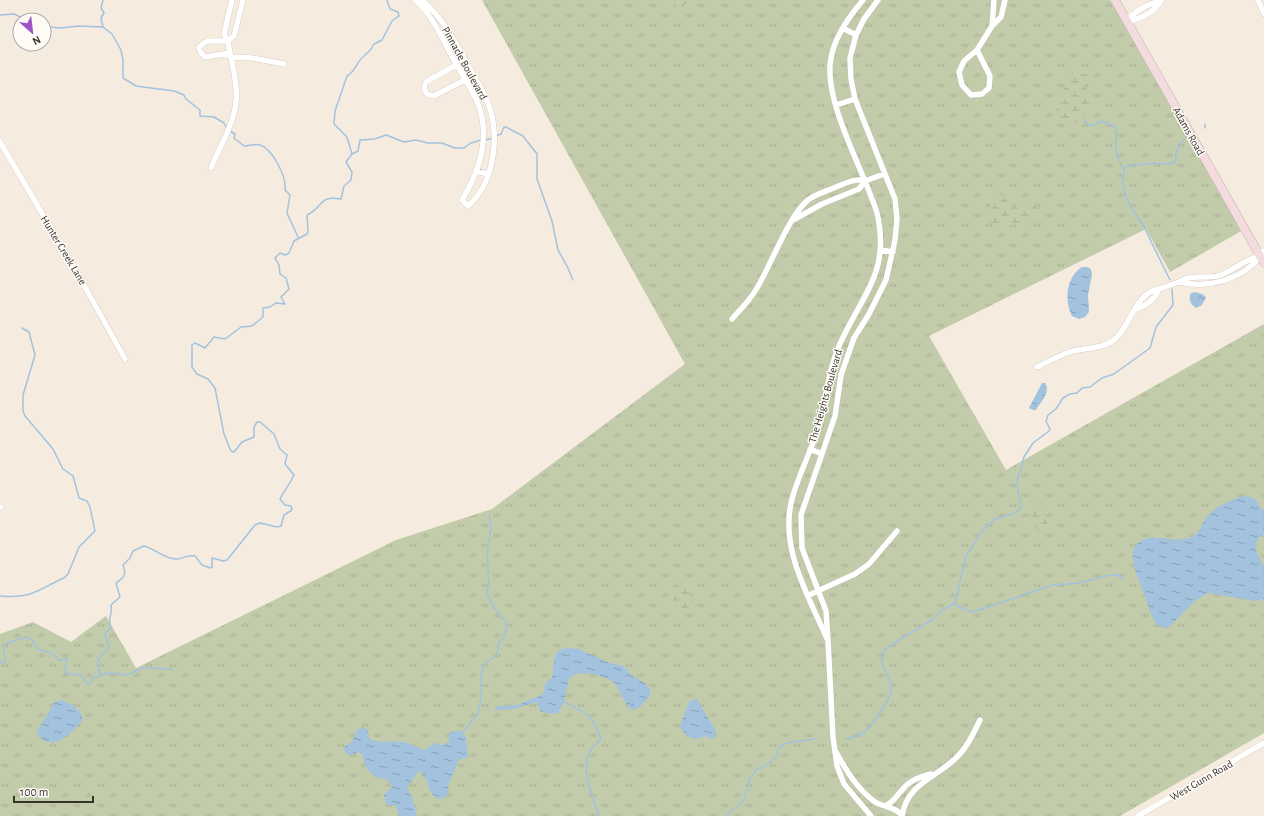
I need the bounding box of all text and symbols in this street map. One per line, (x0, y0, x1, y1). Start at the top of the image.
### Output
north arrow (12, 12, 52, 52)
street label: Pinnacle Boulevard (440, 25, 489, 102)
text: N (30, 34, 42, 47)
street label: Adams Road (1171, 105, 1206, 158)
street label: Hunter Creek Lane (39, 214, 89, 287)
street label: The Heights Boulevard (807, 348, 844, 444)
street label: West Gunn Road (1168, 758, 1235, 803)
scale bar (14, 778, 93, 804)
text: 100 m (20, 786, 48, 798)

